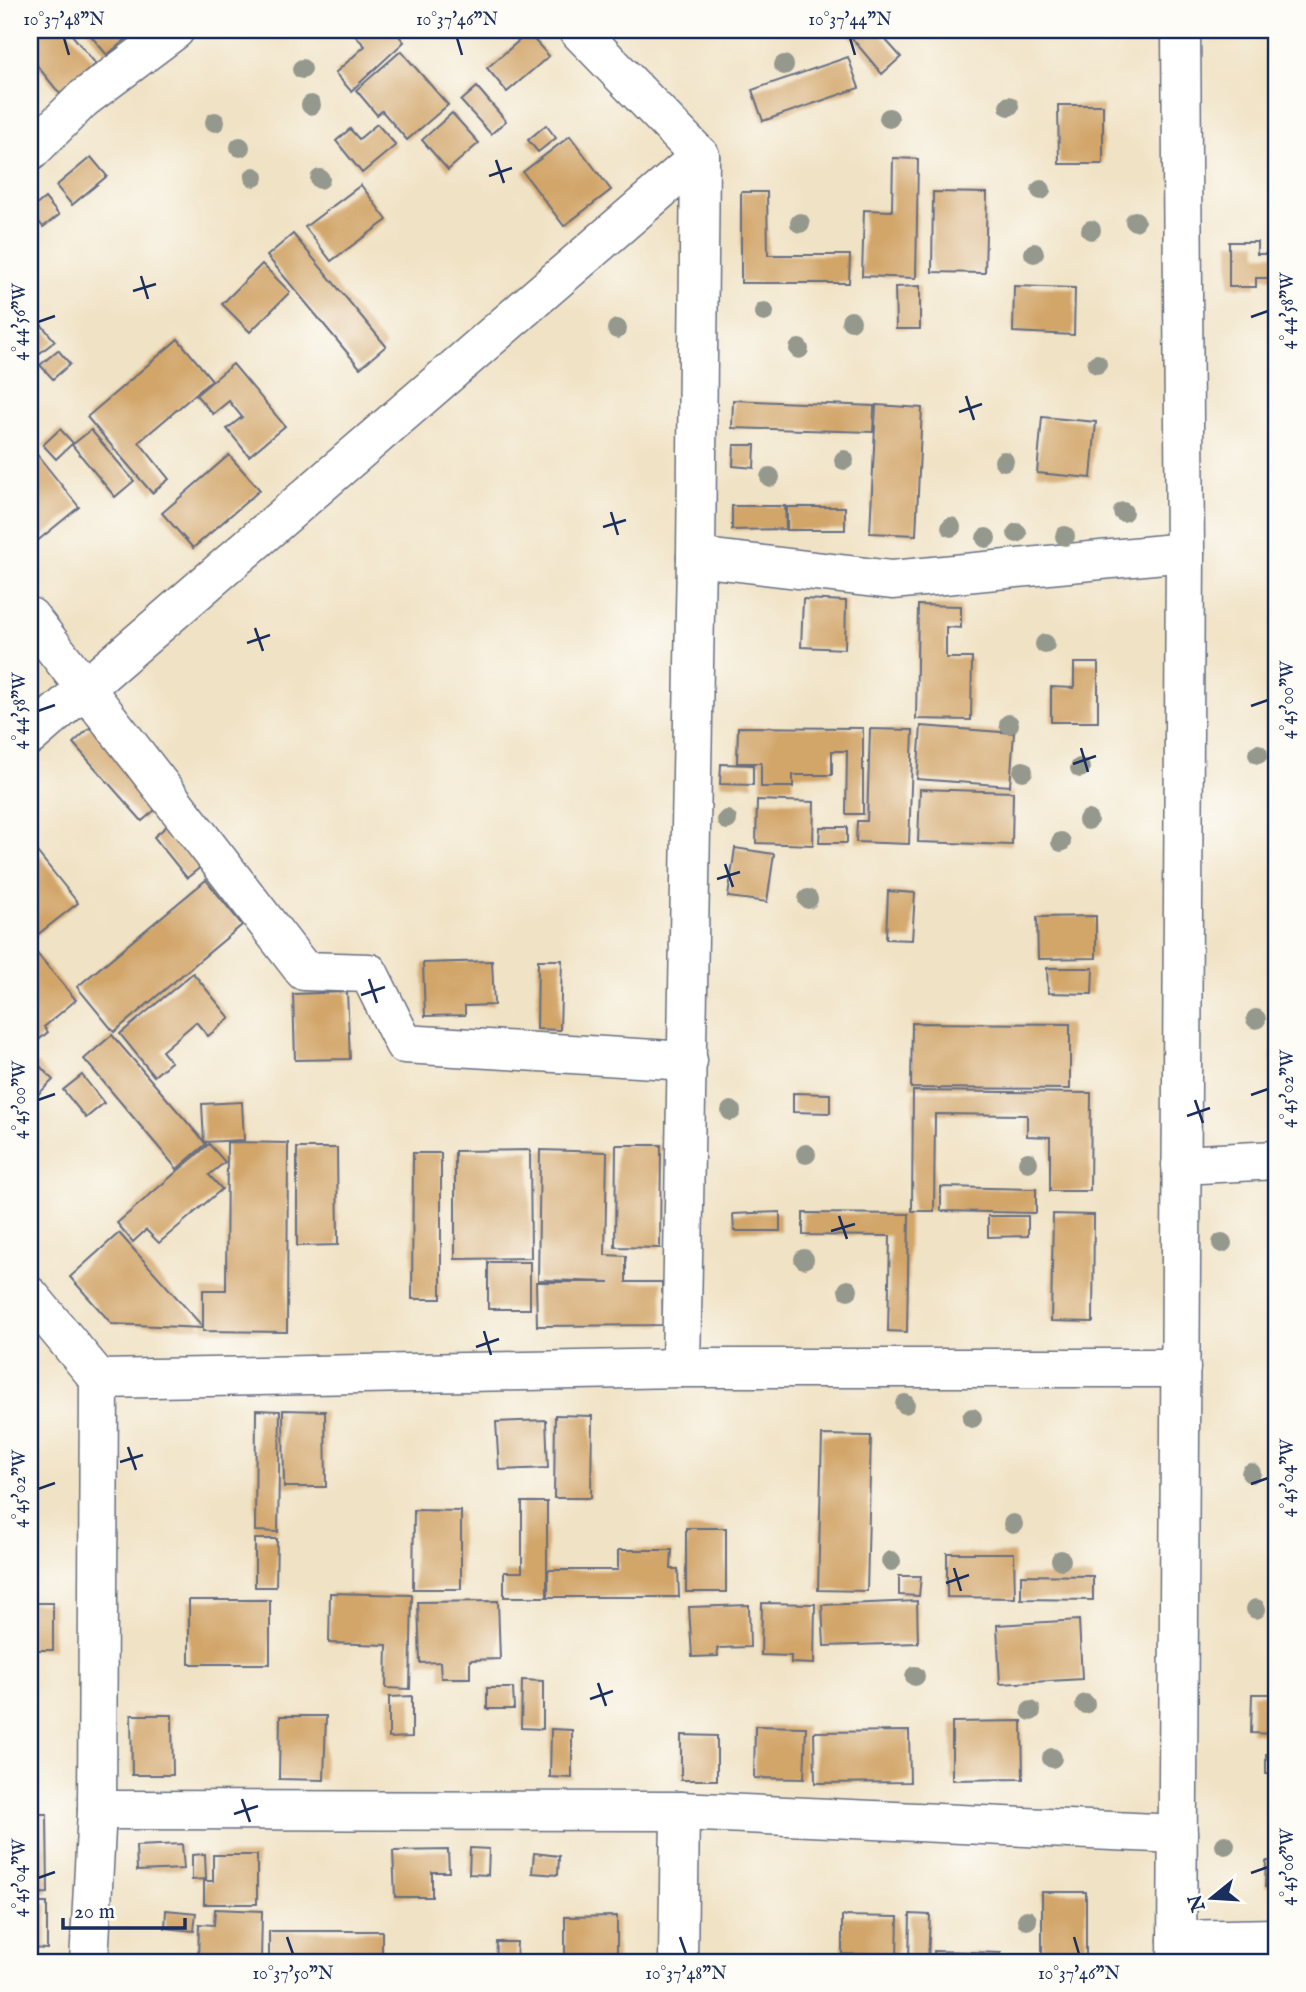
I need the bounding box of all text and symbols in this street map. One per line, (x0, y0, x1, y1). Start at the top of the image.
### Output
text: 10°37'48"N (23, 9, 105, 32)
text: 10°37'46"N (416, 9, 499, 32)
text: 10°37'44"N (808, 9, 892, 32)
text: 4°44'58"W (1277, 272, 1300, 349)
text: 4°44'56"W (9, 283, 32, 361)
text: 4°45'00"W (1277, 660, 1300, 739)
text: 4°44'58"W (9, 672, 32, 749)
text: 4°45'02"W (1277, 1049, 1300, 1128)
text: 4°45'00"W (9, 1060, 32, 1139)
text: 4°45'04"W (1277, 1438, 1300, 1517)
text: 4°45'02"W (9, 1449, 32, 1528)
text: 4°45'06"W (1277, 1828, 1300, 1906)
text: 4°45'04"W (9, 1838, 32, 1917)
north arrow (1176, 1862, 1246, 1932)
scale bar (63, 1887, 186, 1931)
text: N (1184, 1891, 1212, 1915)
text: 20 m (74, 1899, 115, 1926)
text: 10°37'50"N (252, 1963, 334, 1986)
text: 10°37'48"N (645, 1963, 727, 1986)
text: 10°37'46"N (1038, 1963, 1121, 1986)

